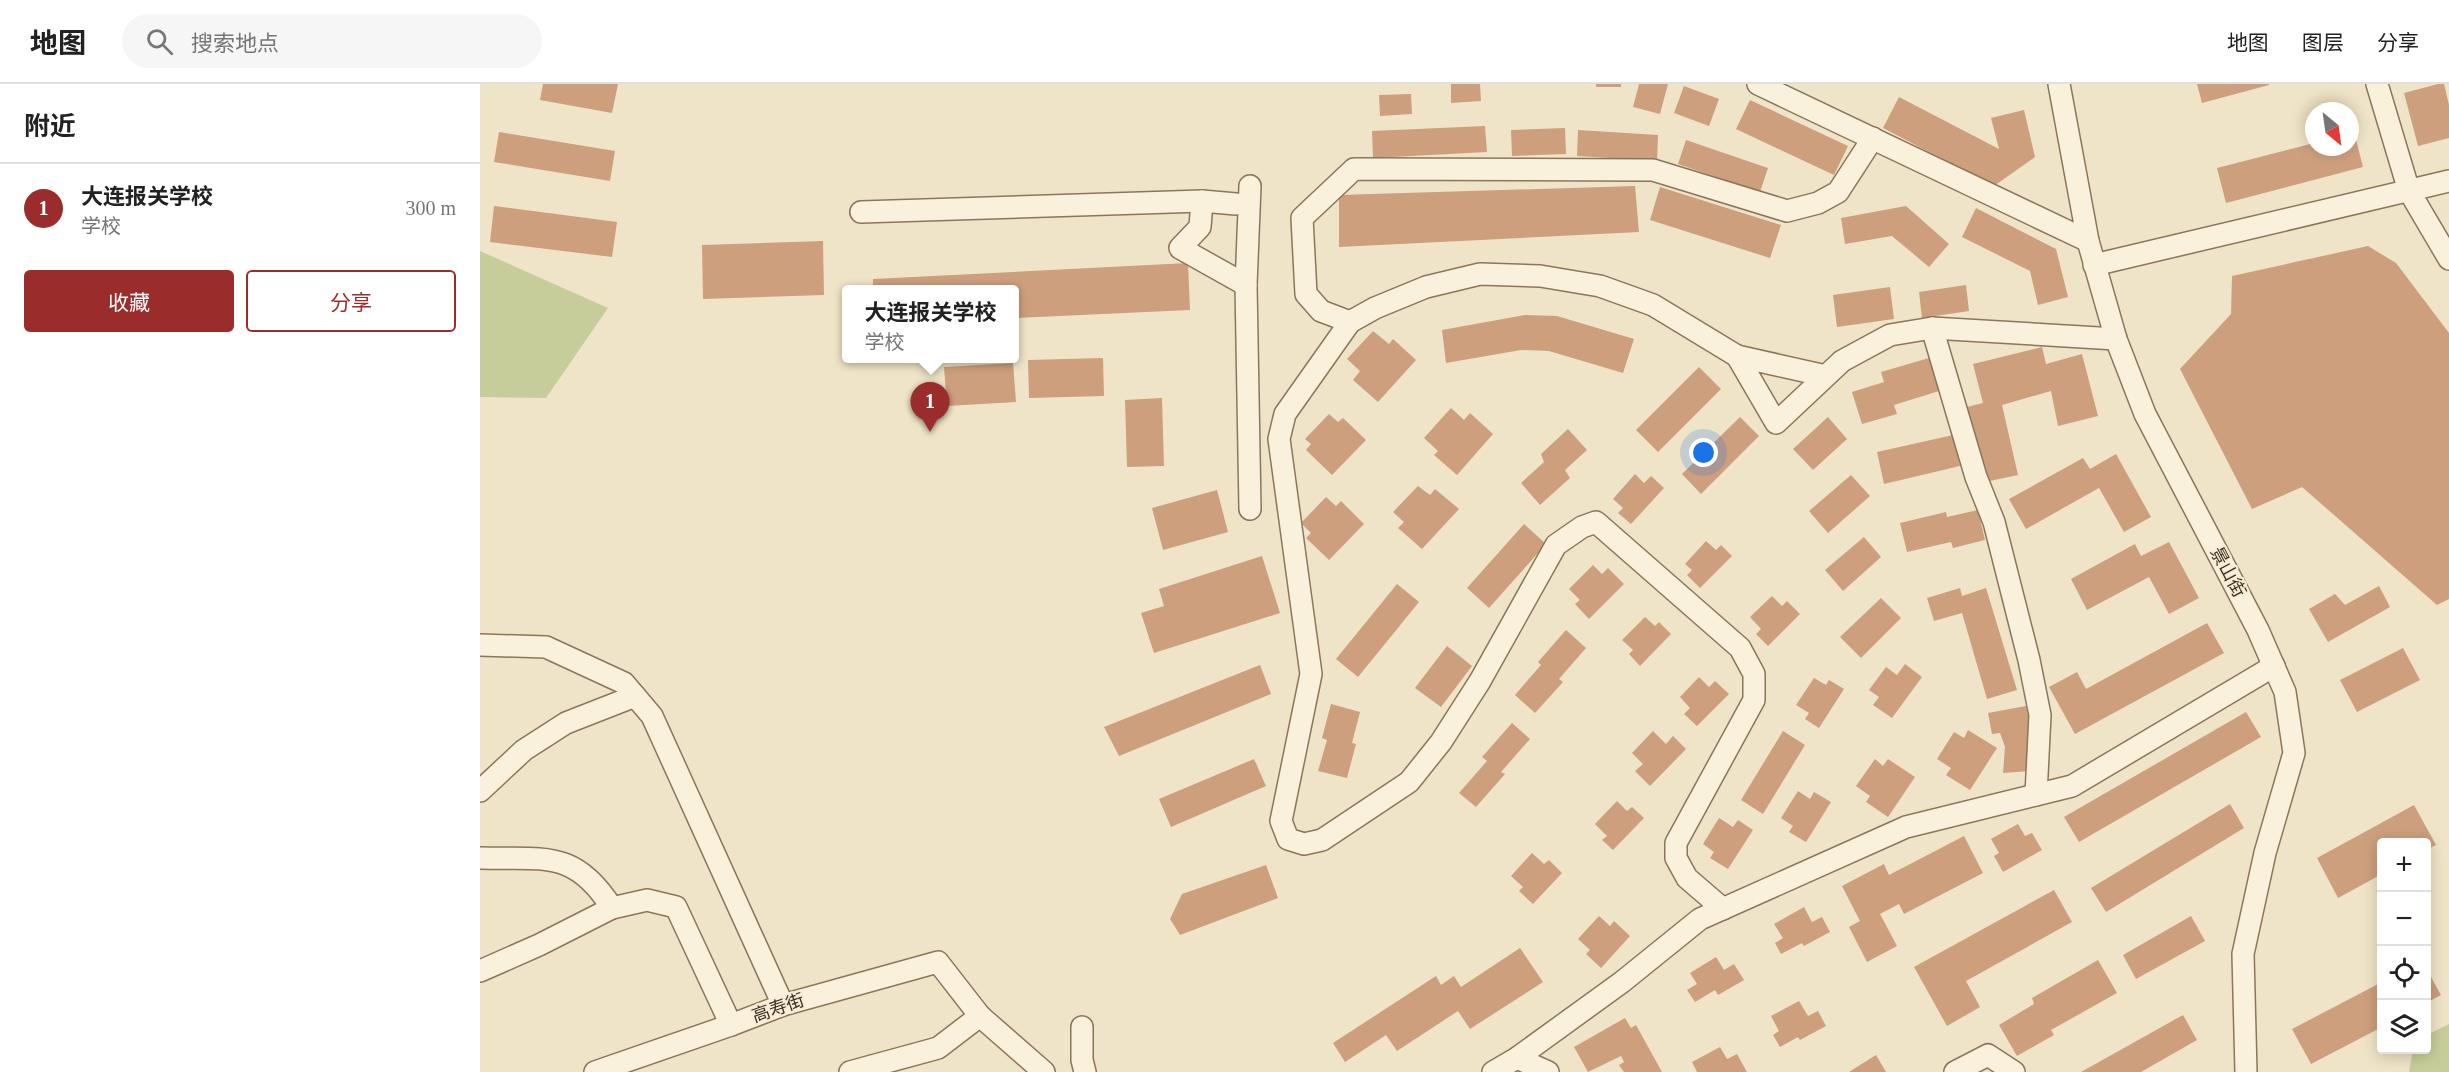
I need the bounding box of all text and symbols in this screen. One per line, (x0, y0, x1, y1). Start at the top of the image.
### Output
search box (122, 14, 542, 68)
icon: search (143, 25, 176, 58)
text: 地图 (30, 28, 86, 59)
text: 搜索地点 (191, 31, 279, 56)
text: 地图 (2227, 31, 2269, 55)
text: 图层 (2302, 31, 2344, 55)
text: 分享 (2377, 31, 2419, 55)
north arrow (2305, 102, 2359, 156)
text: 附近 (24, 112, 76, 141)
text: 大连报关学校 (81, 184, 213, 209)
text: 1 (39, 197, 49, 219)
text: 300 m (405, 197, 456, 219)
text: 学校 (81, 215, 121, 237)
button: 收藏 (24, 270, 234, 332)
button: 分享 (246, 270, 456, 332)
popup (842, 285, 1019, 363)
text: 大连报关学校 (864, 300, 997, 325)
text: 学校 (864, 331, 904, 353)
pin: 1 (910, 382, 950, 432)
your location (1689, 438, 1718, 467)
street label: 景山街 (2206, 543, 2250, 601)
map controls (2377, 838, 2431, 1054)
button: + (2377, 838, 2431, 892)
button: − (2377, 892, 2431, 946)
button: locate (2377, 946, 2431, 1000)
street label: 高寿街 (749, 990, 807, 1026)
button: layers (2377, 1000, 2431, 1054)

